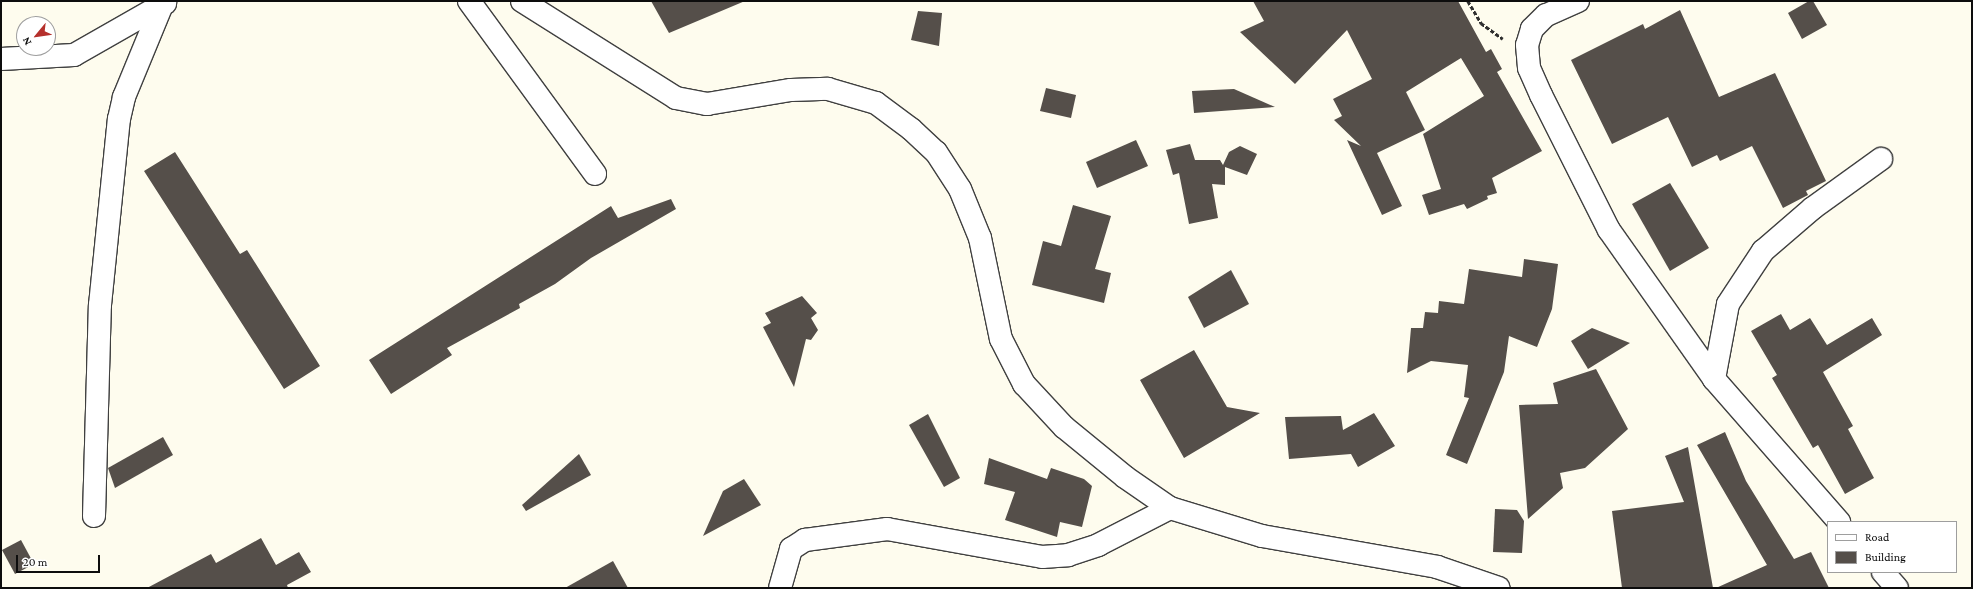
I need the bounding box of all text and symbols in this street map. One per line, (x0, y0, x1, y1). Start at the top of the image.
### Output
north arrow (16, 16, 56, 56)
text: N (19, 35, 33, 48)
legend (1827, 521, 1957, 573)
text: Road (1865, 530, 1889, 544)
scale bar (18, 547, 102, 573)
text: Building (1865, 550, 1906, 564)
text: 20 m (23, 555, 47, 569)

